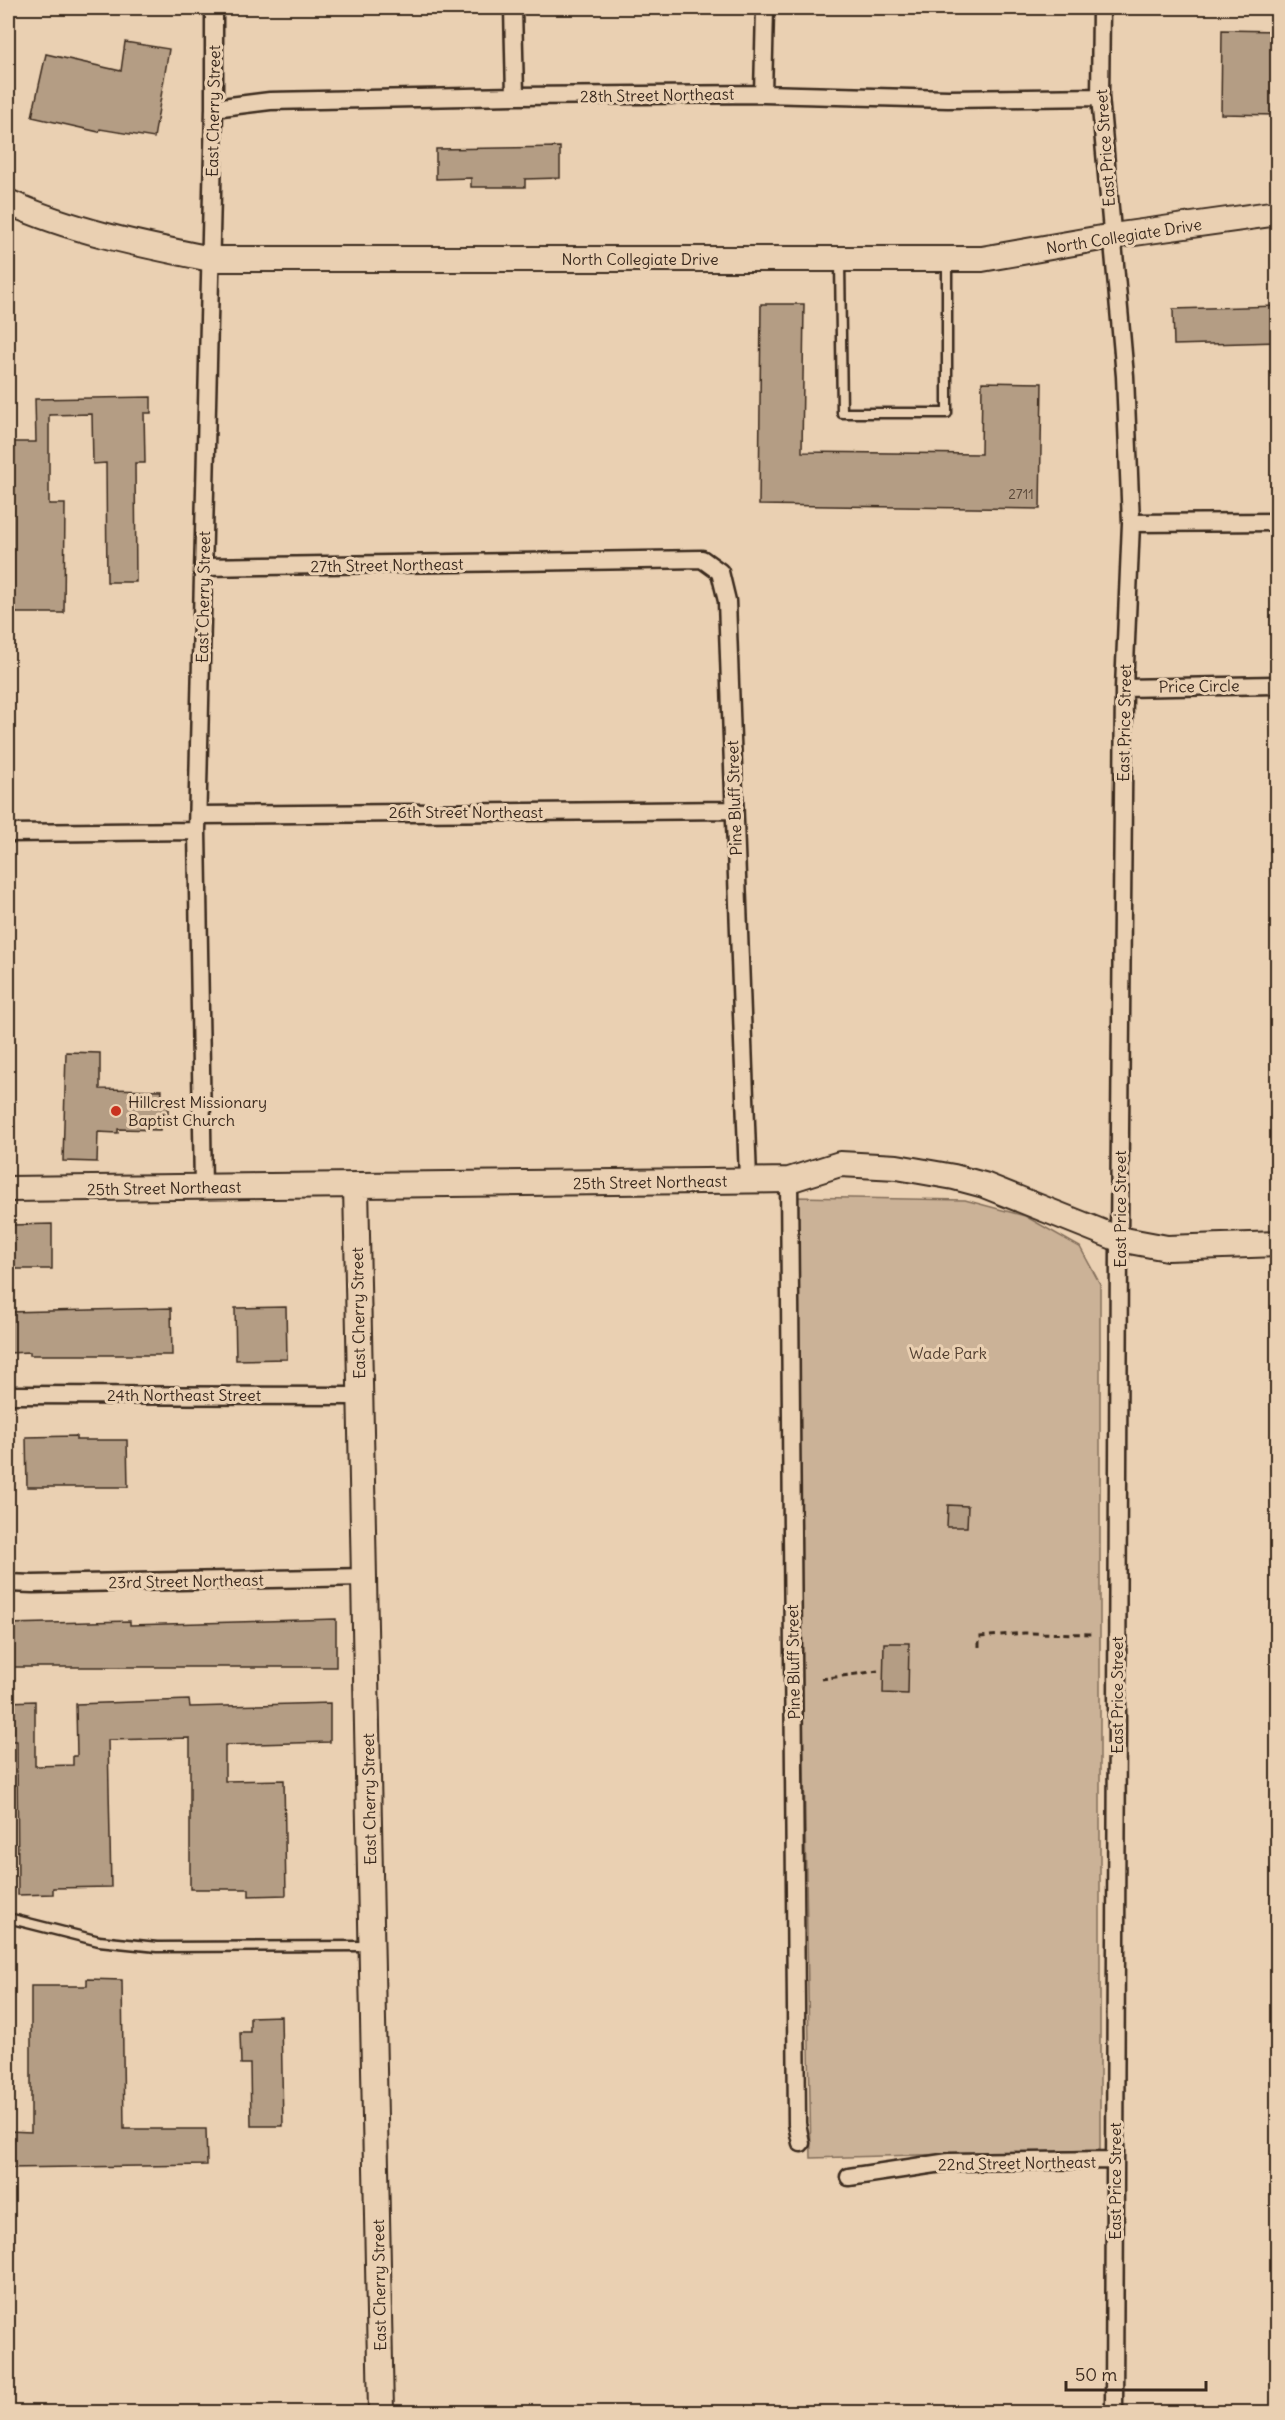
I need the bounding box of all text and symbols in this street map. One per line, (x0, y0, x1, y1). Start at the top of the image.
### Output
street label: East Cherry Street (202, 44, 224, 177)
street label: 28th Street Northeast (580, 84, 735, 106)
street label: East Price Street (1091, 88, 1119, 207)
street label: North Collegiate Drive (1045, 214, 1203, 258)
street label: North Collegiate Drive (561, 249, 719, 269)
house number: 2711 (1008, 485, 1034, 503)
street label: East Cherry Street (192, 530, 214, 663)
street label: 27th Street Northeast (310, 554, 464, 576)
street label: East Price Street (1113, 663, 1135, 782)
street label: Price Circle (1158, 675, 1240, 697)
street label: Pine Bluff Street (722, 739, 746, 856)
street label: 26th Street Northeast (389, 802, 544, 822)
place label: Hillcrest Missionary Baptist Church (128, 1092, 267, 1130)
marker: Hillcrest Missionary Baptist Church (109, 1104, 123, 1118)
street label: East Price Street (1110, 1150, 1130, 1268)
street label: 25th Street Northeast (573, 1171, 728, 1193)
street label: 25th Street Northeast (87, 1177, 242, 1199)
street label: East Cherry Street (347, 1246, 369, 1379)
park label: Wade Park (909, 1343, 987, 1363)
street label: 24th Northeast Street (107, 1385, 262, 1405)
street label: 23rd Street Northeast (108, 1570, 264, 1592)
street label: Pine Bluff Street (782, 1604, 804, 1720)
street label: East Price Street (1107, 1636, 1127, 1754)
street label: East Cherry Street (358, 1732, 380, 1865)
street label: East Price Street (1105, 2122, 1125, 2240)
street label: 22nd Street Northeast (938, 2152, 1097, 2174)
street label: East Cherry Street (368, 2218, 390, 2351)
scale bar (1066, 2354, 1206, 2392)
text: 50 m (1075, 2363, 1117, 2386)

